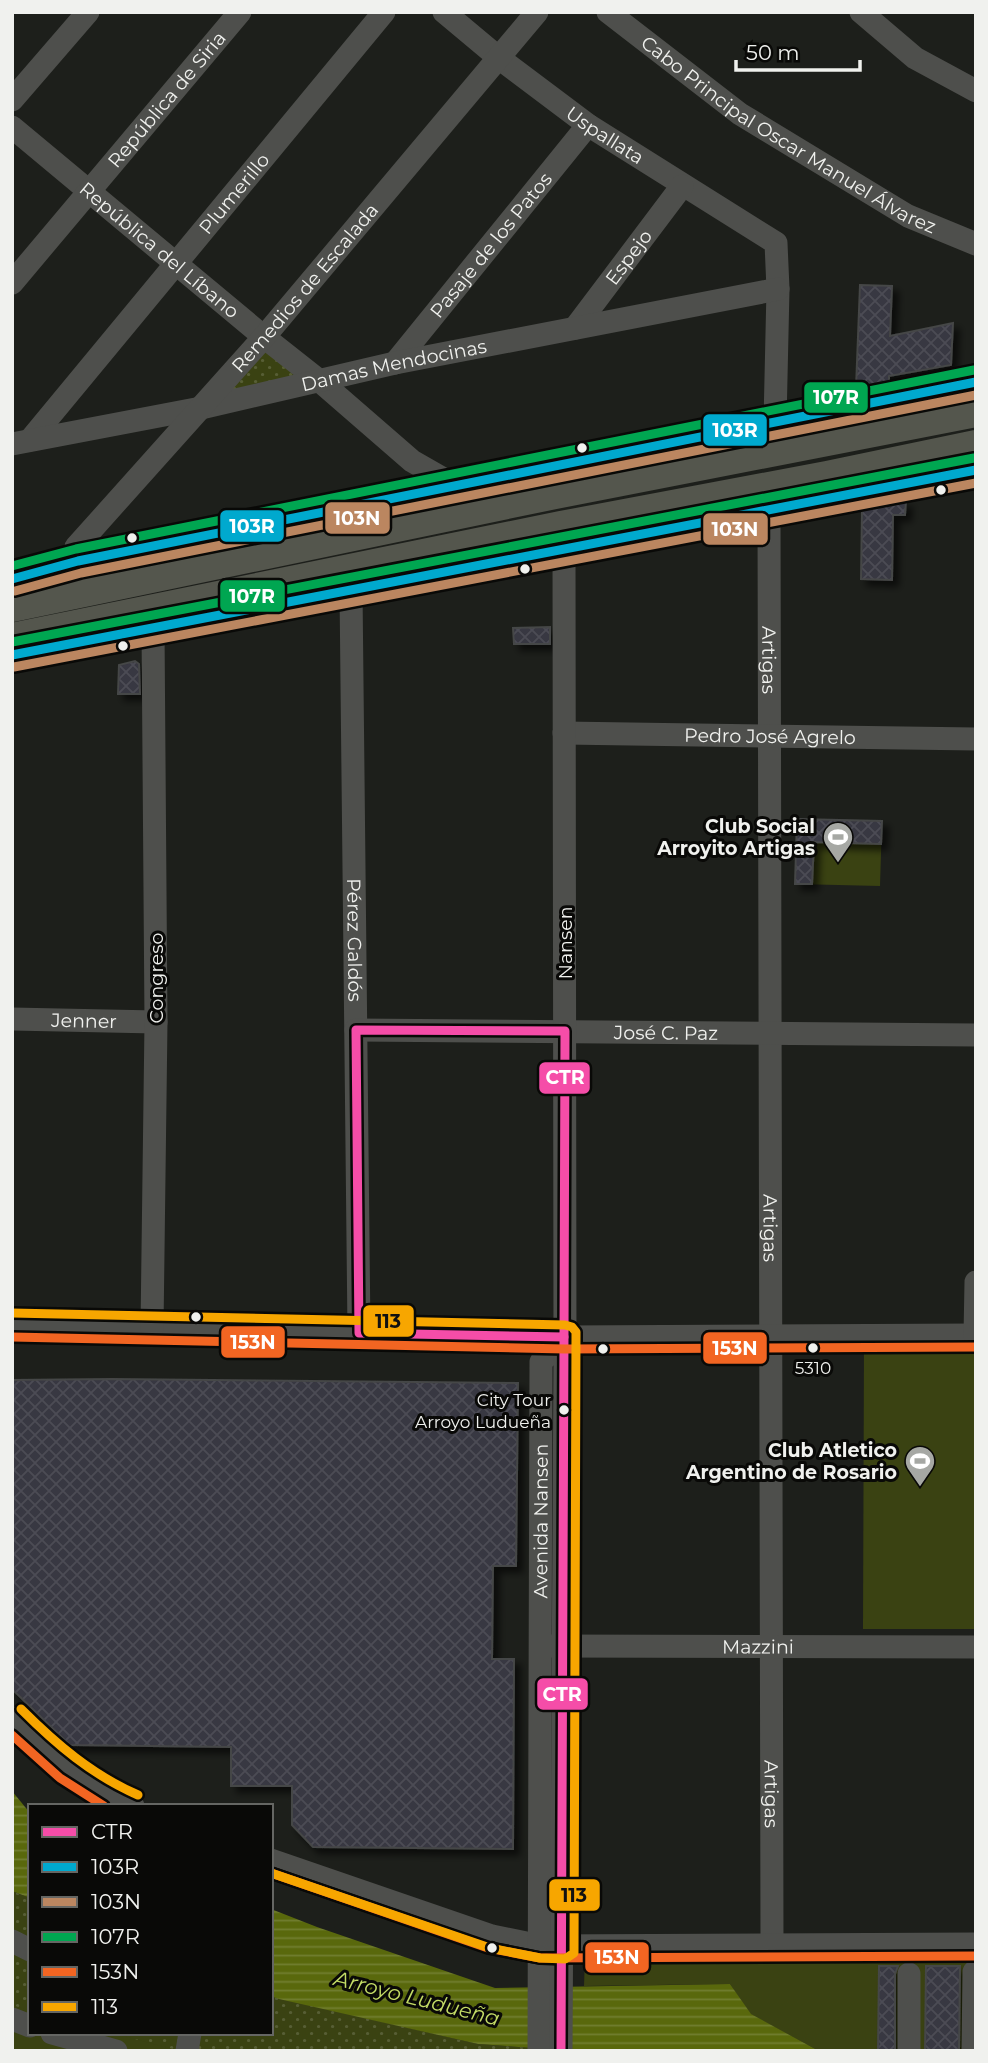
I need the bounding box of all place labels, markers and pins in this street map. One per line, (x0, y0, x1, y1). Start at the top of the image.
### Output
unlabelled marker (575, 441, 589, 455)
unlabelled marker (934, 483, 948, 497)
unlabelled marker (125, 531, 139, 545)
unlabelled marker (518, 562, 532, 576)
unlabelled marker (116, 639, 130, 653)
place label: Club Social Arroyito Artigas (656, 815, 815, 860)
sports icon: Club Social Arroyito Artigas (821, 820, 855, 864)
unlabelled marker (189, 1310, 203, 1324)
marker: 5310 (806, 1341, 820, 1355)
unlabelled marker (596, 1342, 610, 1356)
place label: 5310 (795, 1358, 831, 1378)
place label: City Tour Arroyo Ludueña (415, 1390, 551, 1432)
marker: City Tour Arroyo Ludueña (557, 1403, 571, 1417)
place label: Club Atletico Argentino de Rosario (685, 1439, 897, 1484)
sports icon: Club Atletico Argentino de Rosario (903, 1444, 937, 1488)
unlabelled marker (485, 1941, 499, 1955)

